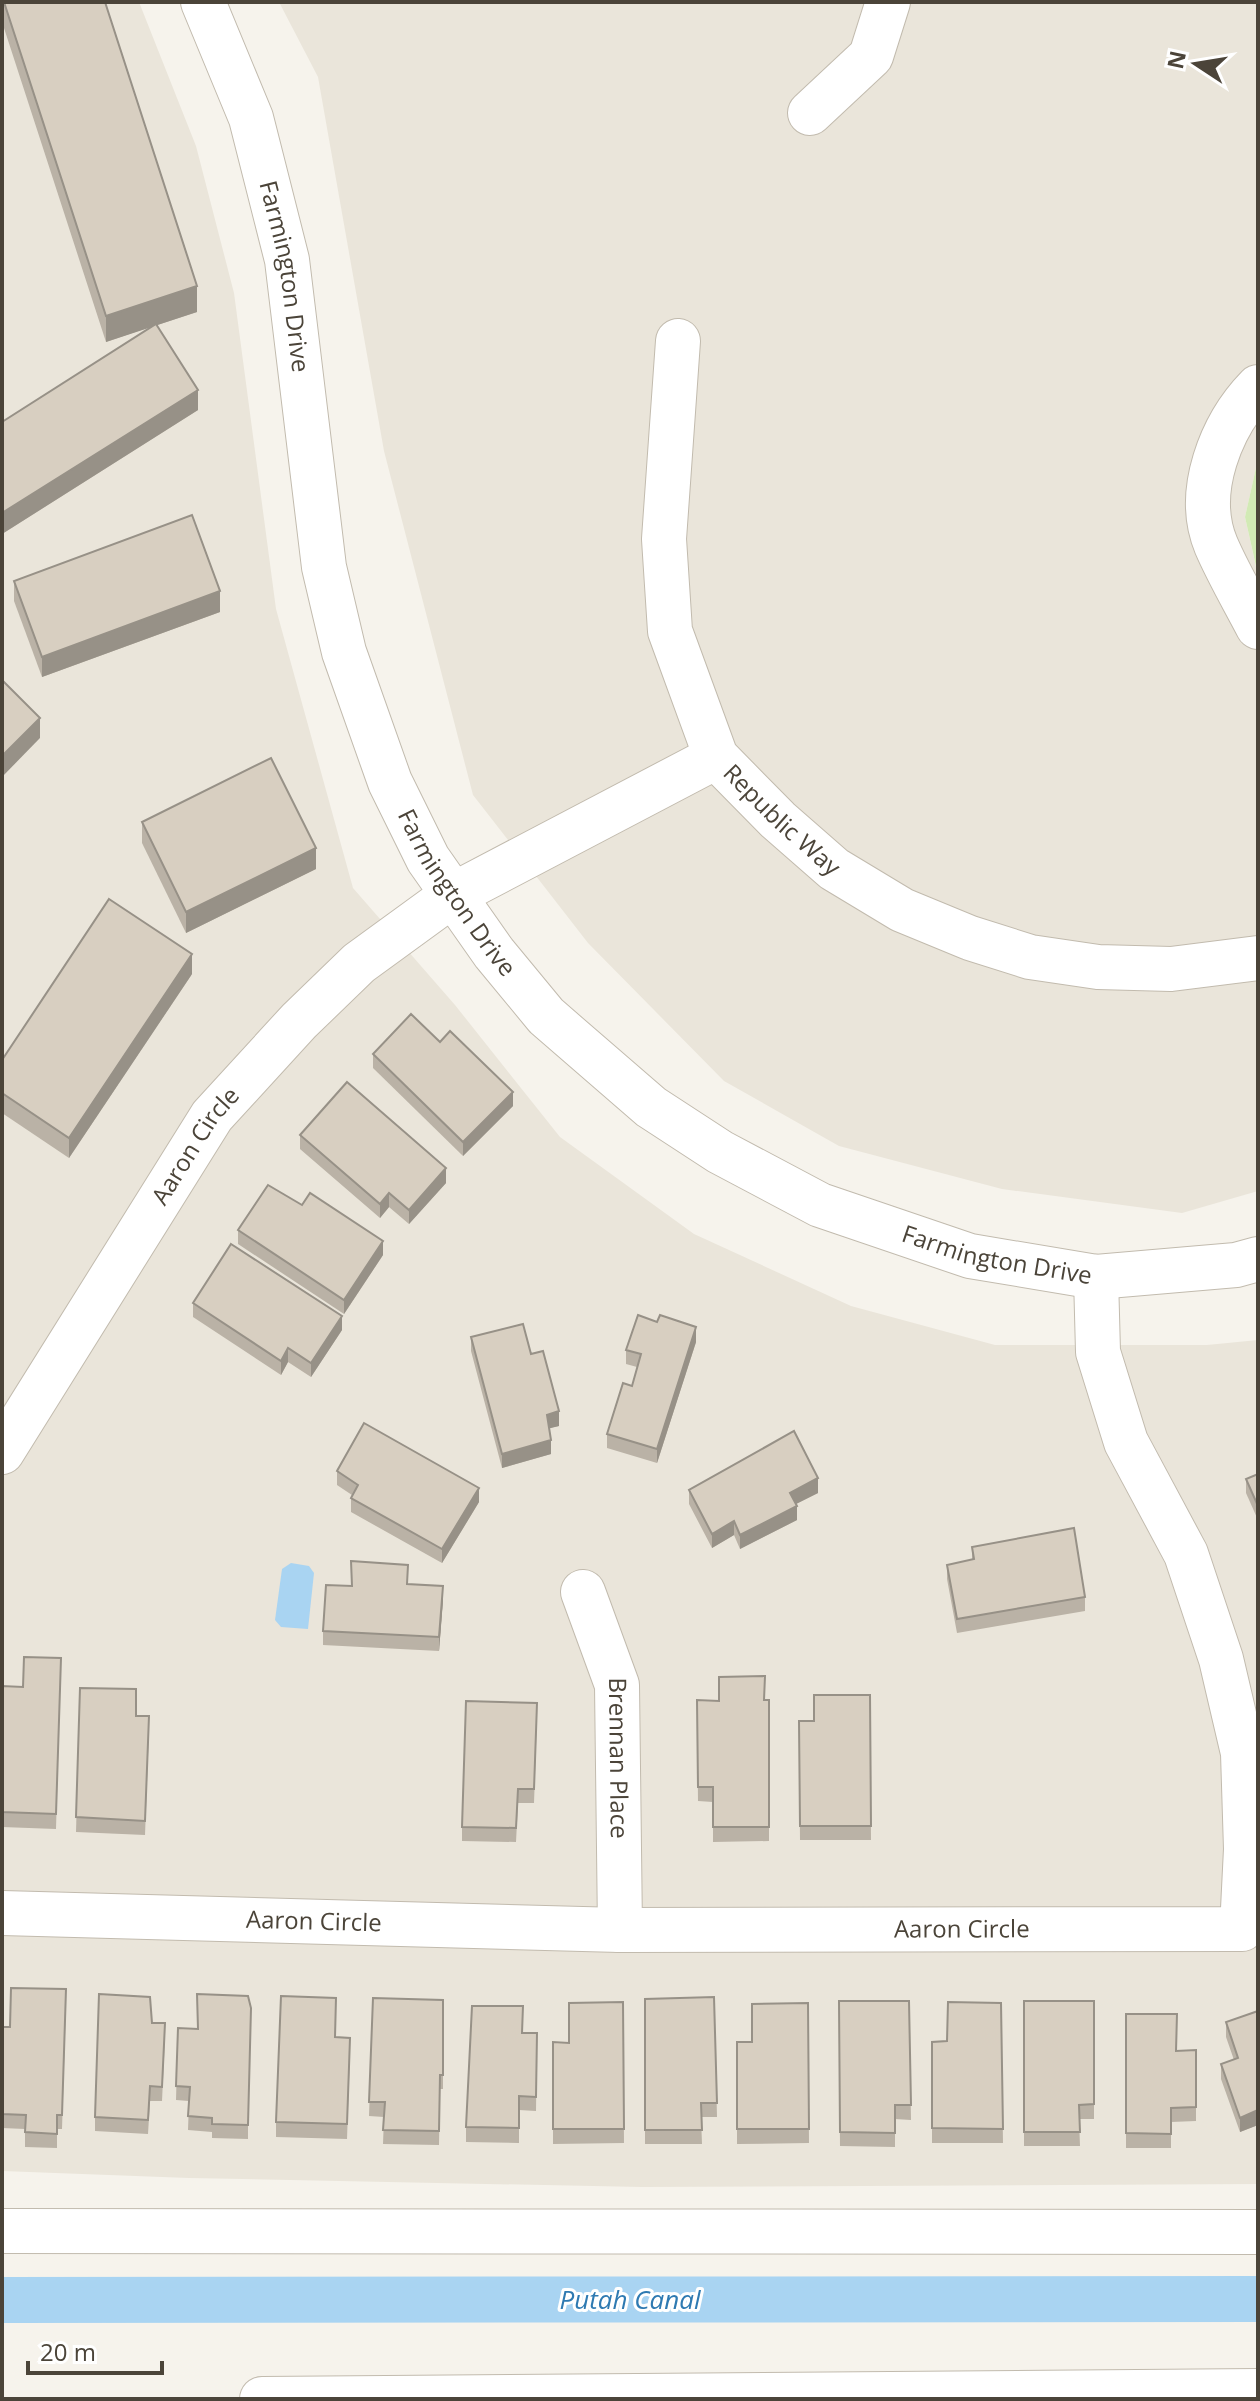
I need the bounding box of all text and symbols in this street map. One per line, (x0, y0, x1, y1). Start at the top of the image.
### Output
north arrow (1156, 24, 1236, 104)
text: N (1159, 48, 1192, 72)
street label: Farmington Drive (253, 177, 318, 374)
street label: Republic Way (717, 756, 849, 883)
street label: Farmington Drive (391, 803, 524, 983)
street label: Aaron Circle (143, 1079, 246, 1211)
street label: Farmington Drive (898, 1216, 1095, 1291)
street label: Brennan Place (602, 1677, 637, 1839)
street label: Aaron Circle (246, 1902, 382, 1938)
street label: Aaron Circle (894, 1911, 1030, 1945)
water label: Putah Canal (560, 2281, 702, 2317)
scale bar (28, 2325, 162, 2375)
text: 20 m (40, 2335, 96, 2368)

